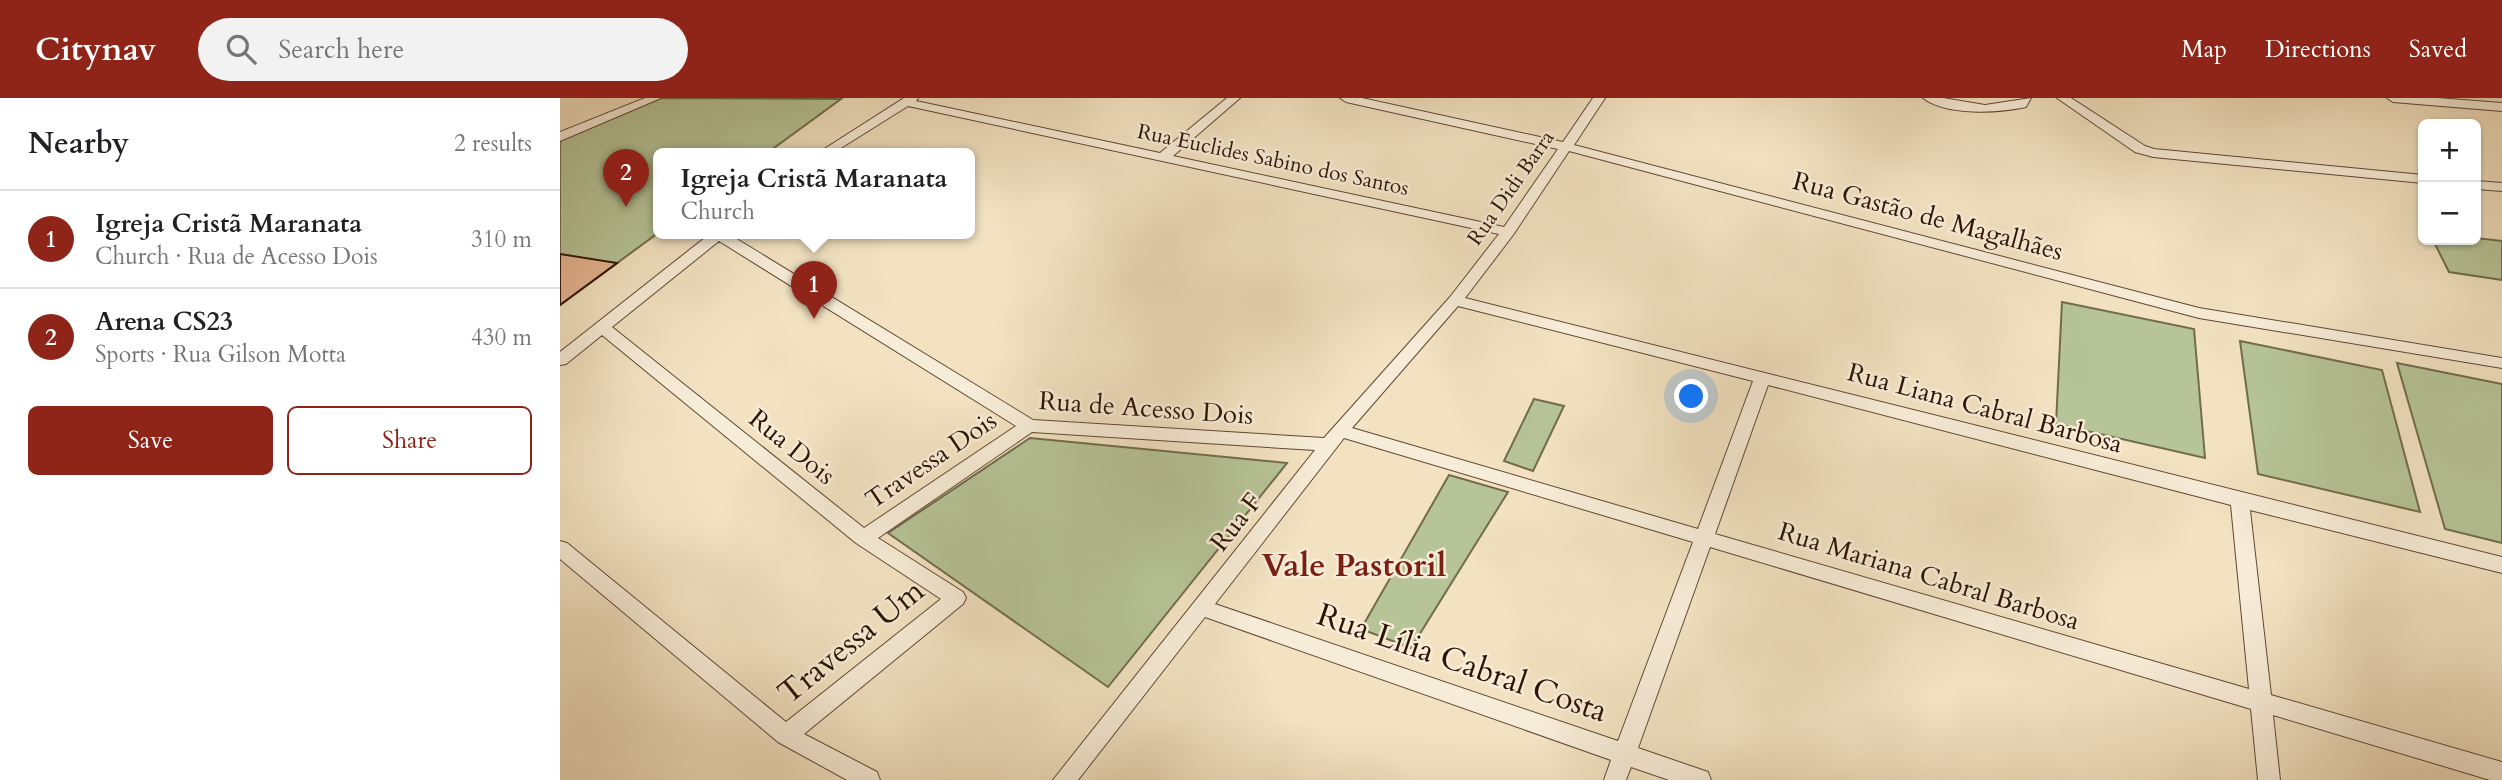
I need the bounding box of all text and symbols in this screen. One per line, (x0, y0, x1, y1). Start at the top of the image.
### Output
search box (198, 18, 688, 81)
text: Citynav (35, 27, 156, 72)
icon: search (222, 30, 260, 68)
text: Search here (278, 32, 404, 67)
text: Map (2181, 33, 2227, 66)
text: Directions (2265, 33, 2371, 66)
text: Saved (2409, 33, 2467, 66)
street label: Rua Euclides Sabino dos Santos (1135, 117, 1411, 203)
map controls (2418, 119, 2481, 245)
button: + (2418, 119, 2481, 182)
text: Nearby (28, 123, 129, 164)
street label: Rua Didi Barra (1461, 125, 1561, 251)
text: 2 results (454, 128, 532, 159)
popup (653, 148, 975, 239)
pin: 2 (603, 149, 649, 207)
text: Igreja Cristã Maranata (680, 161, 948, 196)
street label: Rua Gastão de Magalhães (1789, 163, 2067, 269)
button: − (2418, 182, 2481, 245)
text: Church (680, 196, 755, 227)
text: Igreja Cristã Maranata (95, 206, 362, 241)
text: 1 (45, 224, 57, 255)
text: 310 m (471, 224, 532, 255)
text: Church · Rua de Acesso Dois (95, 241, 378, 272)
pin: 1 (791, 261, 837, 319)
text: Arena CS23 (95, 304, 233, 339)
text: 2 (45, 322, 57, 353)
text: 430 m (471, 322, 532, 353)
text: Sports · Rua Gilson Motta (95, 339, 346, 370)
street label: Rua Liana Cabral Barbosa (1844, 354, 2126, 462)
your location (1674, 379, 1708, 413)
street label: Rua de Acesso Dois (1038, 383, 1254, 433)
street label: Rua Dois (741, 401, 843, 493)
street label: Travessa Dois (858, 403, 1004, 517)
button: Save (28, 406, 273, 475)
button: Share (287, 406, 532, 475)
street label: Rua F (1202, 485, 1270, 559)
street label: Rua Mariana Cabral Barbosa (1774, 514, 2084, 638)
district label: Vale Pastoril (1262, 543, 1447, 588)
street label: Travessa Um (768, 569, 934, 715)
street label: Rua Lília Cabral Costa (1311, 593, 1613, 733)

